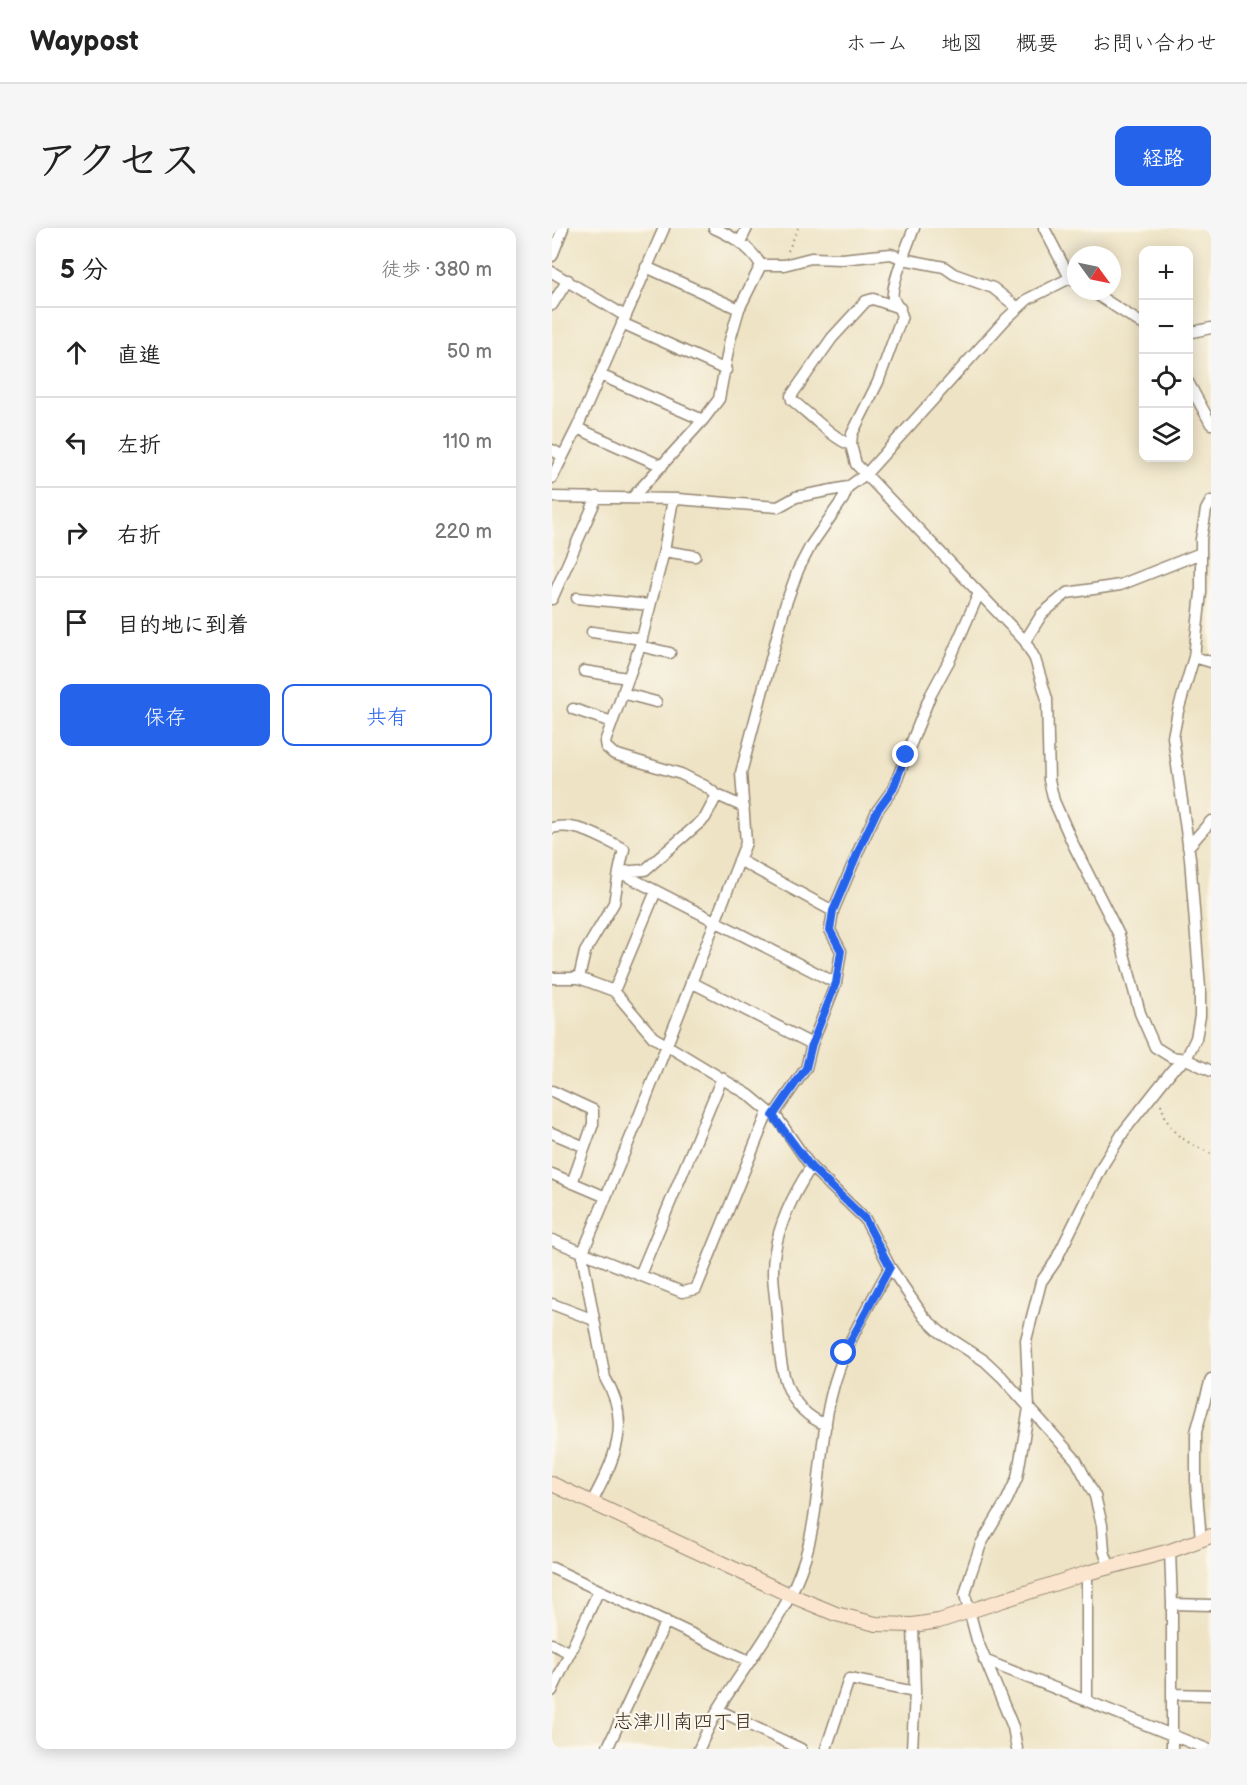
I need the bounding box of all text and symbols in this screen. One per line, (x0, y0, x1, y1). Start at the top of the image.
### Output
text: Waypost (30, 25, 139, 58)
text: ホーム (846, 31, 908, 56)
text: 地図 (941, 31, 983, 56)
text: 概要 (1016, 31, 1058, 56)
text: お問い合わせ (1091, 31, 1217, 56)
button: 経路 (1115, 126, 1211, 186)
text: アクセス (36, 136, 201, 187)
north arrow (1067, 246, 1121, 300)
map controls (1139, 246, 1193, 462)
button: + (1139, 246, 1193, 300)
text: 5 分 (60, 255, 108, 286)
text: 徒歩 · 380 m (381, 258, 492, 282)
button: − (1139, 300, 1193, 354)
icon: ahead (60, 336, 93, 369)
text: 50 m (447, 340, 492, 364)
text: 直進 (117, 342, 161, 369)
button: locate (1139, 354, 1193, 408)
button: layers (1139, 408, 1193, 462)
icon: left (60, 426, 93, 459)
text: 110 m (443, 430, 492, 454)
text: 左折 (117, 432, 161, 459)
icon: right (60, 516, 93, 549)
text: 220 m (435, 520, 492, 544)
text: 右折 (117, 522, 161, 549)
icon: arrive (60, 606, 93, 639)
text: 目的地に到着 (117, 612, 249, 639)
button: 保存 (60, 684, 270, 746)
button: 共有 (282, 684, 492, 746)
route end (892, 741, 918, 767)
route start (830, 1339, 856, 1365)
district label: 志津川南四丁目 (613, 1710, 753, 1734)

